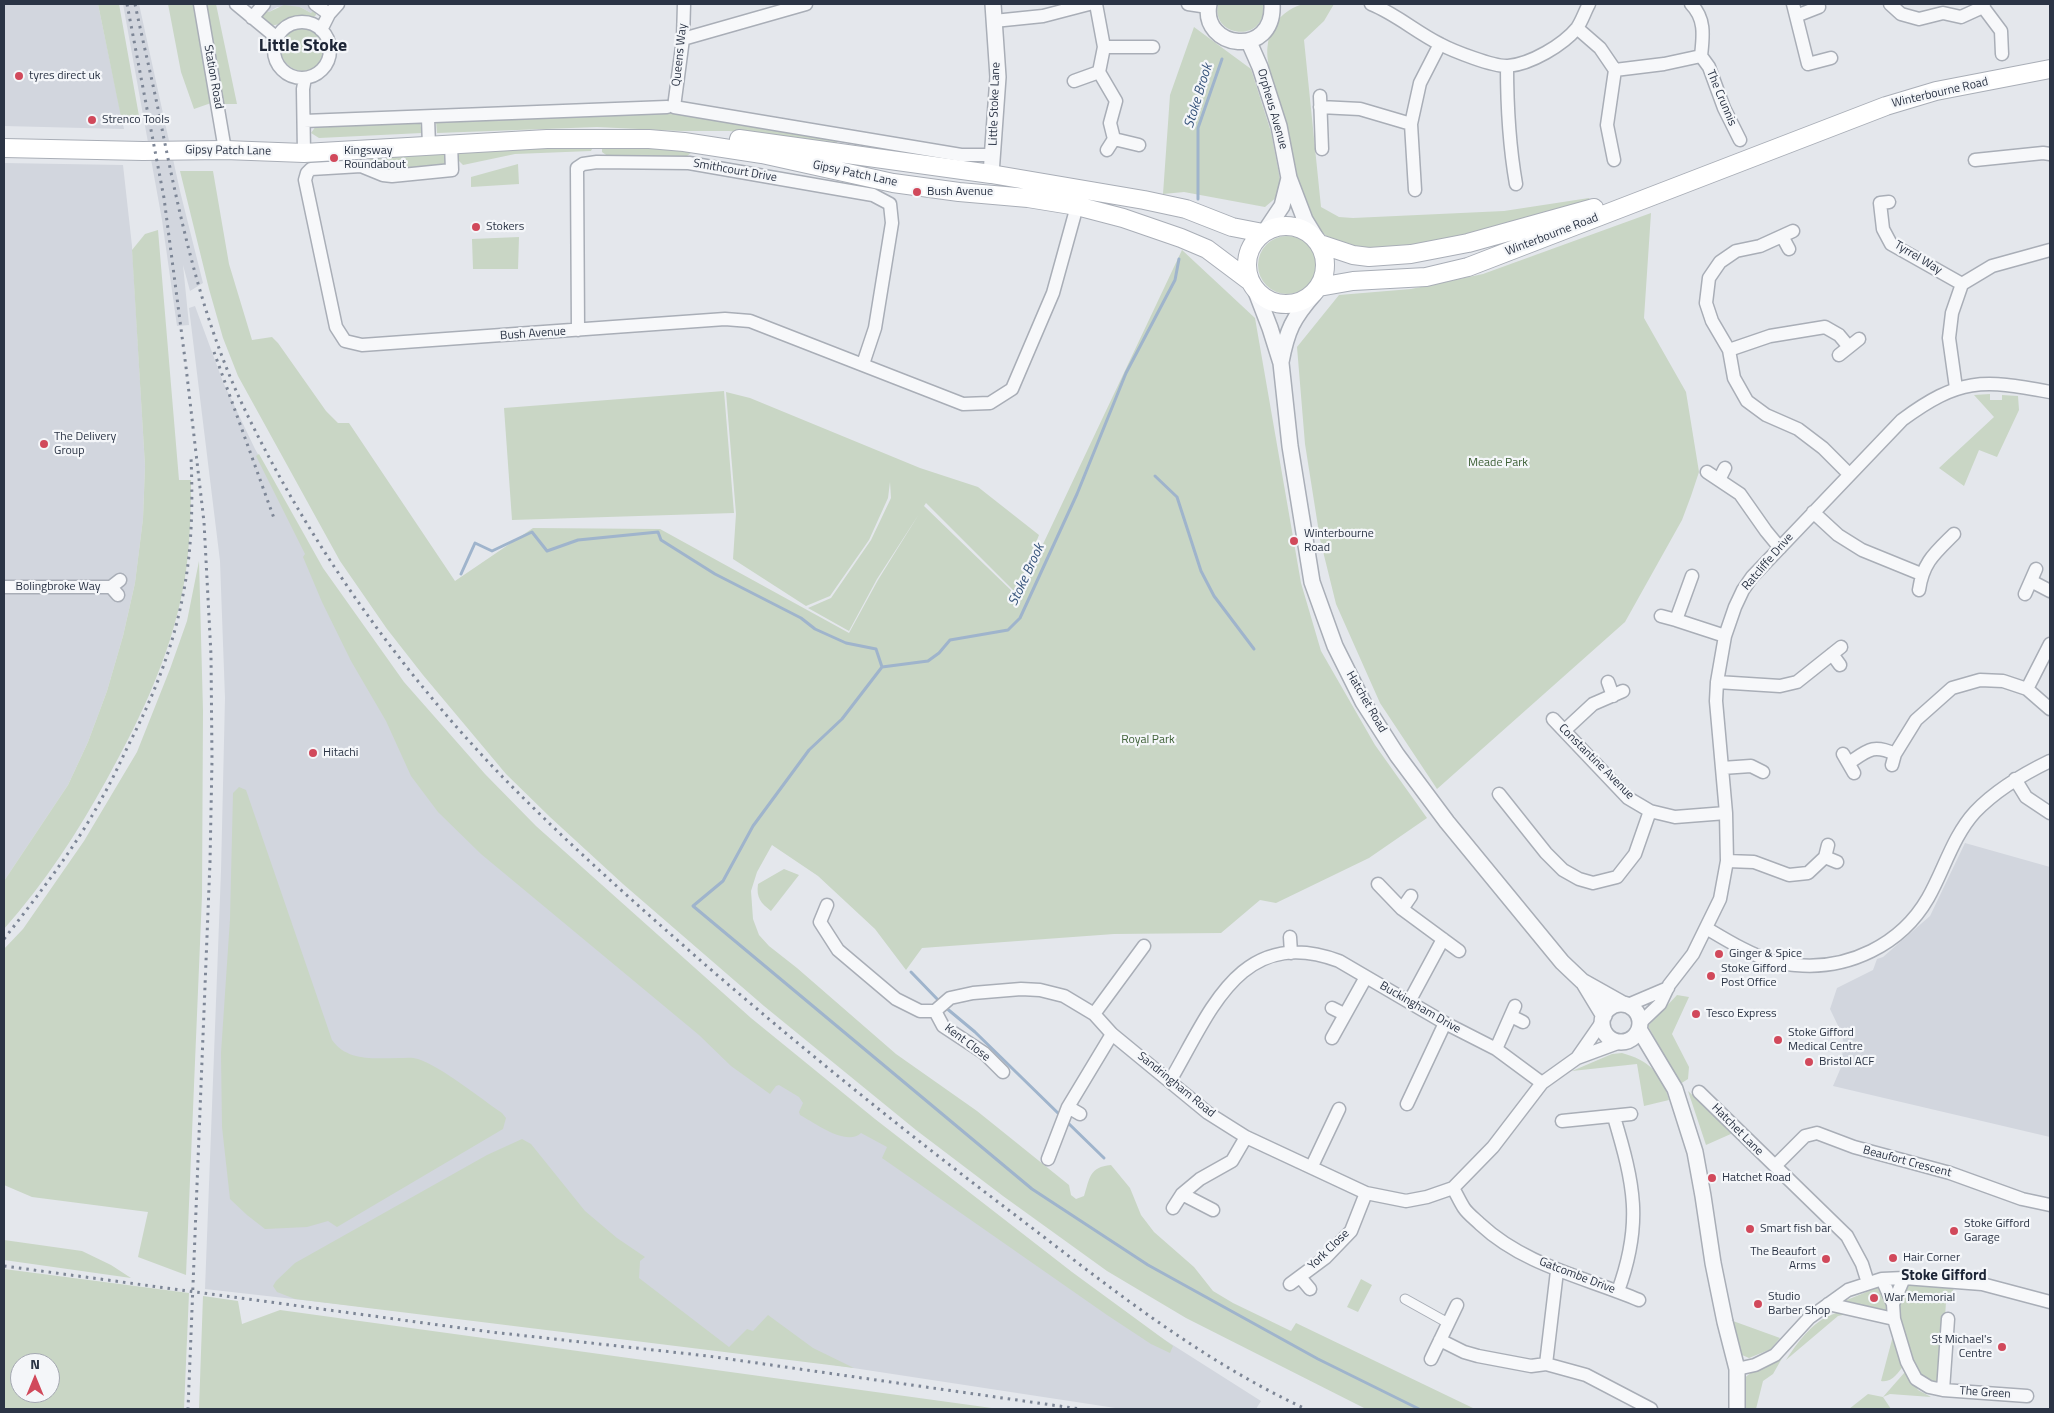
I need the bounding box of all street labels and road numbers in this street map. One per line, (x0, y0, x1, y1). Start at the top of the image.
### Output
street label: Queens Way (670, 23, 690, 87)
street label: Station Road (200, 44, 226, 110)
street label: Little Stoke Lane (986, 62, 1004, 146)
street label: Orpheus Avenue (1254, 67, 1290, 151)
street label: The Crunnis (1703, 68, 1739, 128)
street label: Winterbourne Road (1890, 75, 1990, 111)
street label: Gipsy Patch Lane (185, 143, 271, 159)
street label: Smithcourt Drive (692, 157, 778, 185)
street label: Gipsy Patch Lane (811, 158, 899, 190)
street label: Winterbourne Road (1503, 211, 1601, 259)
street label: Tyrrel Way (1892, 238, 1944, 278)
street label: Bush Avenue (500, 325, 566, 343)
street label: Ratcliffe Drive (1739, 530, 1797, 594)
street label: Bolingbroke Way (16, 580, 100, 594)
street label: Hatchet Road (1343, 669, 1389, 735)
street label: Constantine Avenue (1555, 721, 1637, 803)
street label: Buckingham Drive (1377, 979, 1463, 1037)
street label: Kent Close (941, 1021, 993, 1065)
street label: Sandringham Road (1134, 1049, 1218, 1121)
street label: Hatchet Lane (1708, 1101, 1766, 1159)
street label: Beaufort Crescent (1861, 1143, 1953, 1181)
street label: York Close (1305, 1227, 1353, 1273)
street label: Gatcombe Drive (1537, 1255, 1617, 1297)
street label: The Green (1959, 1384, 2011, 1402)

